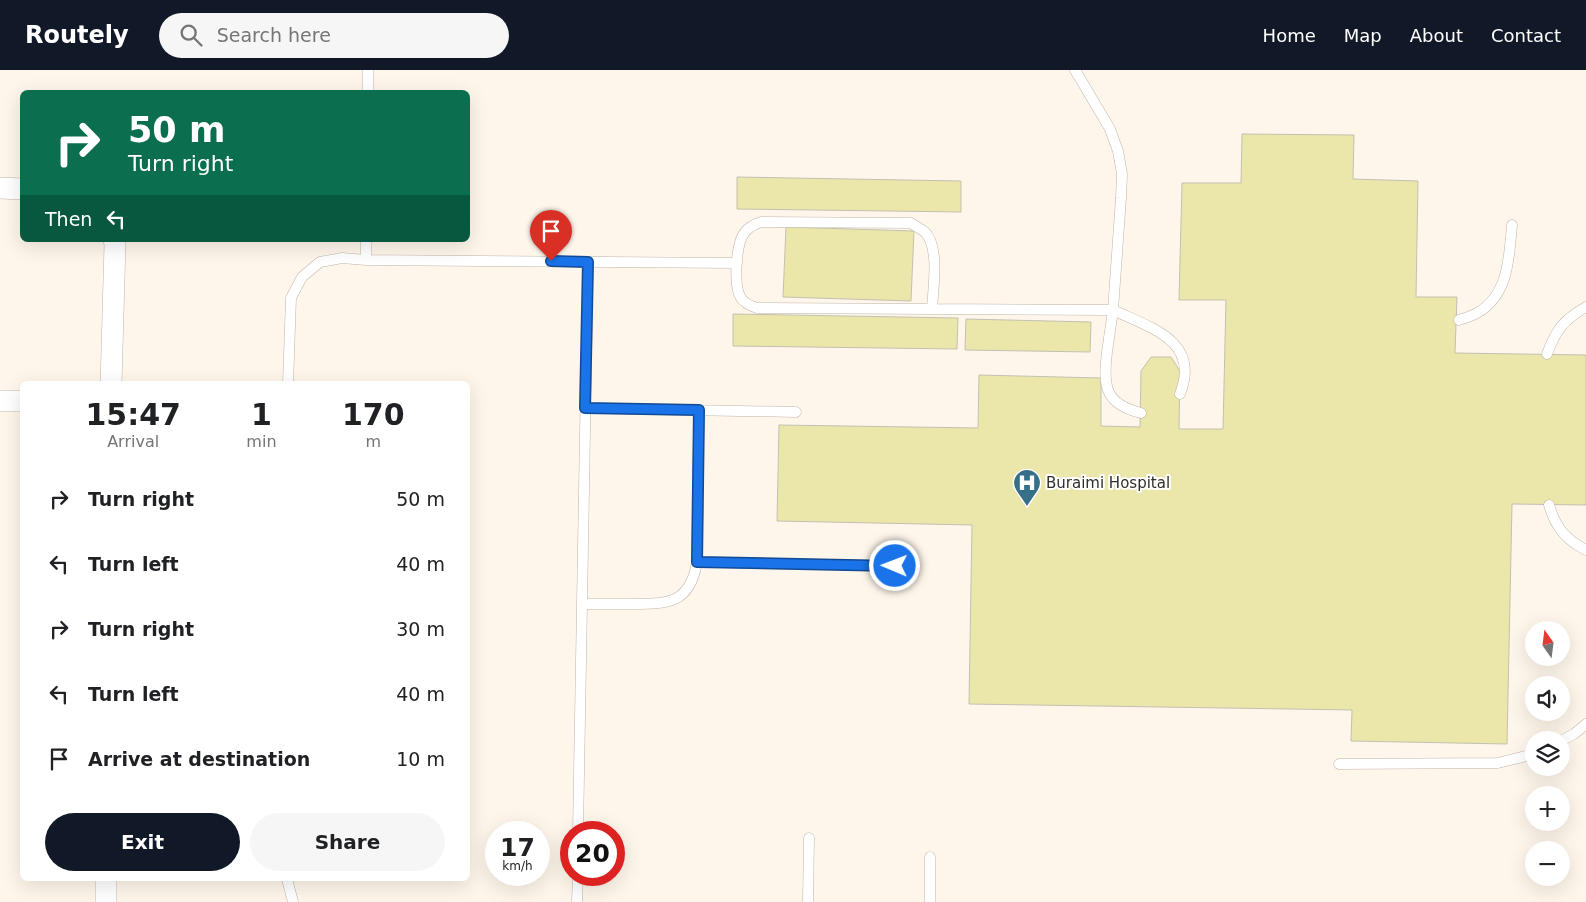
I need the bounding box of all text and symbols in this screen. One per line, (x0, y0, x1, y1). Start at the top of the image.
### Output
search box (159, 13, 509, 58)
text: Routely (25, 21, 129, 49)
icon: search (177, 21, 205, 49)
text: Search here (217, 24, 331, 46)
text: Home (1263, 25, 1316, 46)
text: Map (1344, 25, 1382, 46)
text: About (1410, 25, 1463, 46)
text: Contact (1491, 25, 1561, 46)
icon: right (45, 110, 110, 175)
text: 50 m (128, 110, 225, 150)
text: Turn right (128, 151, 233, 176)
icon: left (102, 205, 130, 233)
text: Then (45, 208, 92, 230)
pin (530, 210, 572, 261)
icon: arrive (537, 217, 565, 245)
text: 15:47 (85, 397, 181, 432)
text: 1 (251, 397, 272, 432)
text: 170 (342, 397, 405, 432)
text: Arrival (107, 432, 159, 451)
text: min (246, 432, 277, 451)
text: m (365, 432, 381, 451)
hospital icon: Buraimi Hospital (1012, 468, 1042, 507)
place label: Buraimi Hospital (1046, 474, 1170, 492)
icon: right (45, 485, 73, 513)
text: Turn right (88, 488, 194, 510)
text: 50 m (396, 488, 445, 510)
position arrow (868, 539, 920, 591)
icon: left (45, 550, 73, 578)
text: Turn left (88, 553, 179, 575)
text: 40 m (396, 553, 445, 575)
icon: right (45, 615, 73, 643)
text: Turn right (88, 618, 194, 640)
text: 30 m (396, 618, 445, 640)
north arrow (1525, 621, 1570, 666)
map controls (1525, 621, 1570, 886)
button: sound (1525, 676, 1570, 721)
icon: left (45, 680, 73, 708)
text: Turn left (88, 683, 179, 705)
text: 40 m (396, 683, 445, 705)
button: layers (1525, 731, 1570, 776)
icon: arrive (45, 745, 73, 773)
text: Arrive at destination (88, 748, 310, 770)
text: 10 m (396, 748, 445, 770)
button: + (1525, 786, 1570, 831)
button: Exit (45, 813, 240, 871)
button: Share (250, 813, 445, 871)
speed limit sign: 20 (560, 821, 625, 886)
text: 17 (500, 833, 535, 862)
button: − (1525, 841, 1570, 886)
text: km/h (502, 859, 533, 873)

